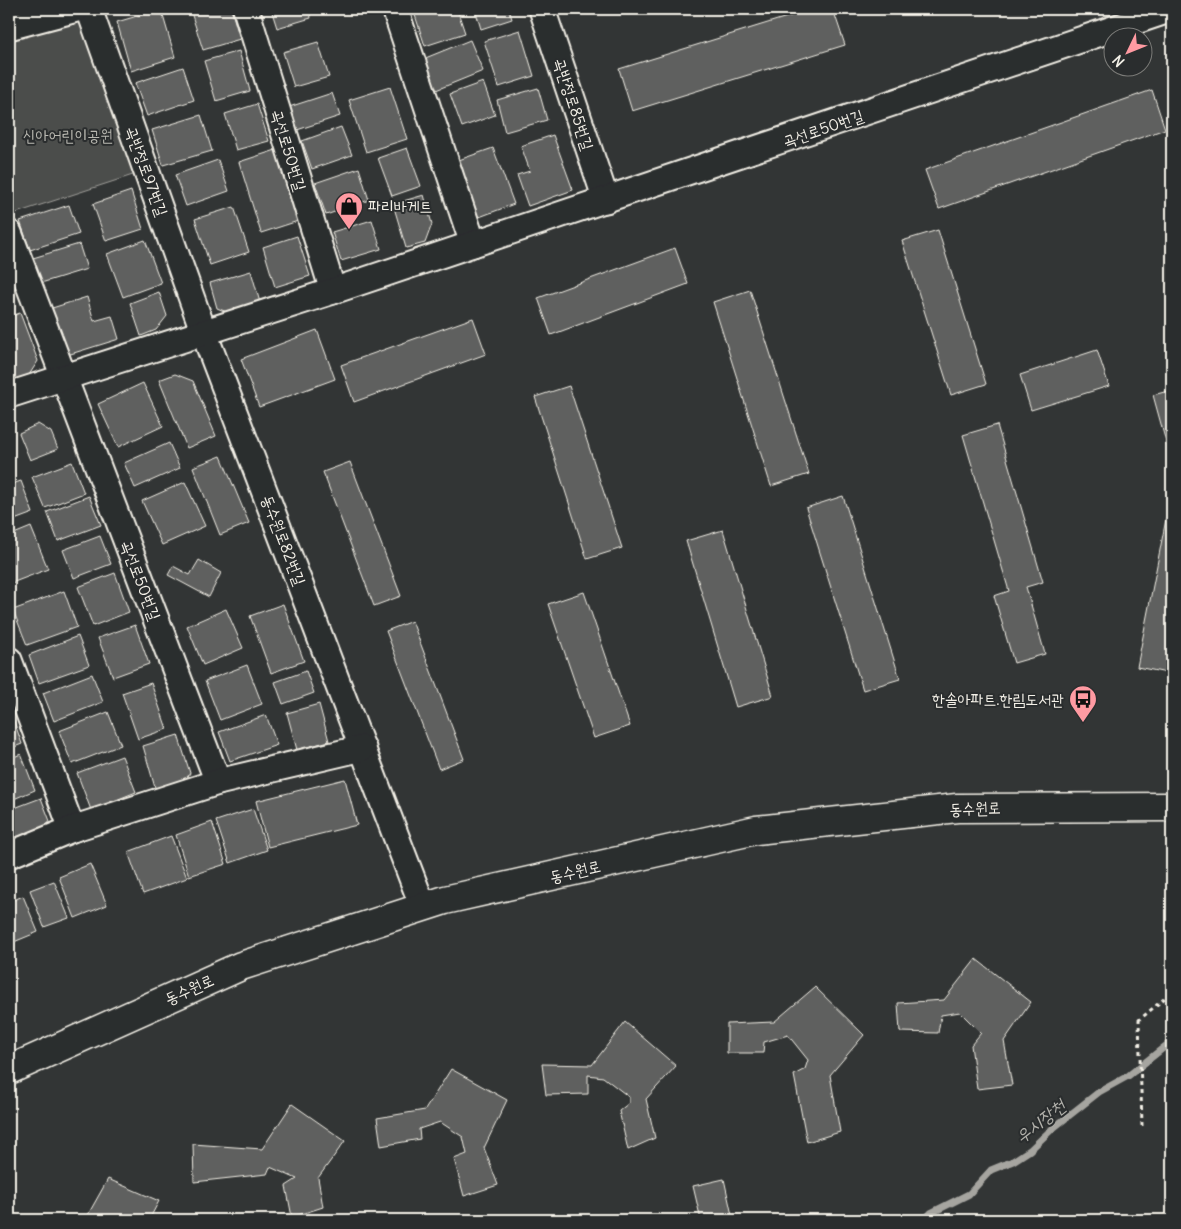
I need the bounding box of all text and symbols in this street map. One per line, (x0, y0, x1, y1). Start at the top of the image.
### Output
north arrow (1104, 28, 1154, 78)
text: N (1109, 51, 1128, 71)
street label: 곡반정로85번길 (550, 55, 598, 153)
street label: 곡선로50번길 (780, 105, 866, 151)
street label: 곡선로50번길 (267, 107, 311, 193)
street label: 곡반정로97번길 (121, 123, 173, 219)
park label: 신아어린이공원 (23, 125, 113, 145)
shop icon: 파리바게트 (334, 191, 364, 230)
place label: 파리바게트 (368, 196, 432, 216)
street label: 동수원로82번길 (258, 492, 310, 588)
street label: 곡선로50번길 (117, 537, 165, 623)
bus stop icon: 한솔아파트.한림도서관 (1068, 684, 1098, 723)
place label: 한솔아파트.한림도서관 (932, 689, 1064, 709)
street label: 동수원로 (949, 797, 1001, 819)
street label: 동수원로 (548, 855, 602, 887)
street label: 동수원로 (161, 969, 217, 1009)
water label: 우시장천 (1010, 1093, 1071, 1148)

